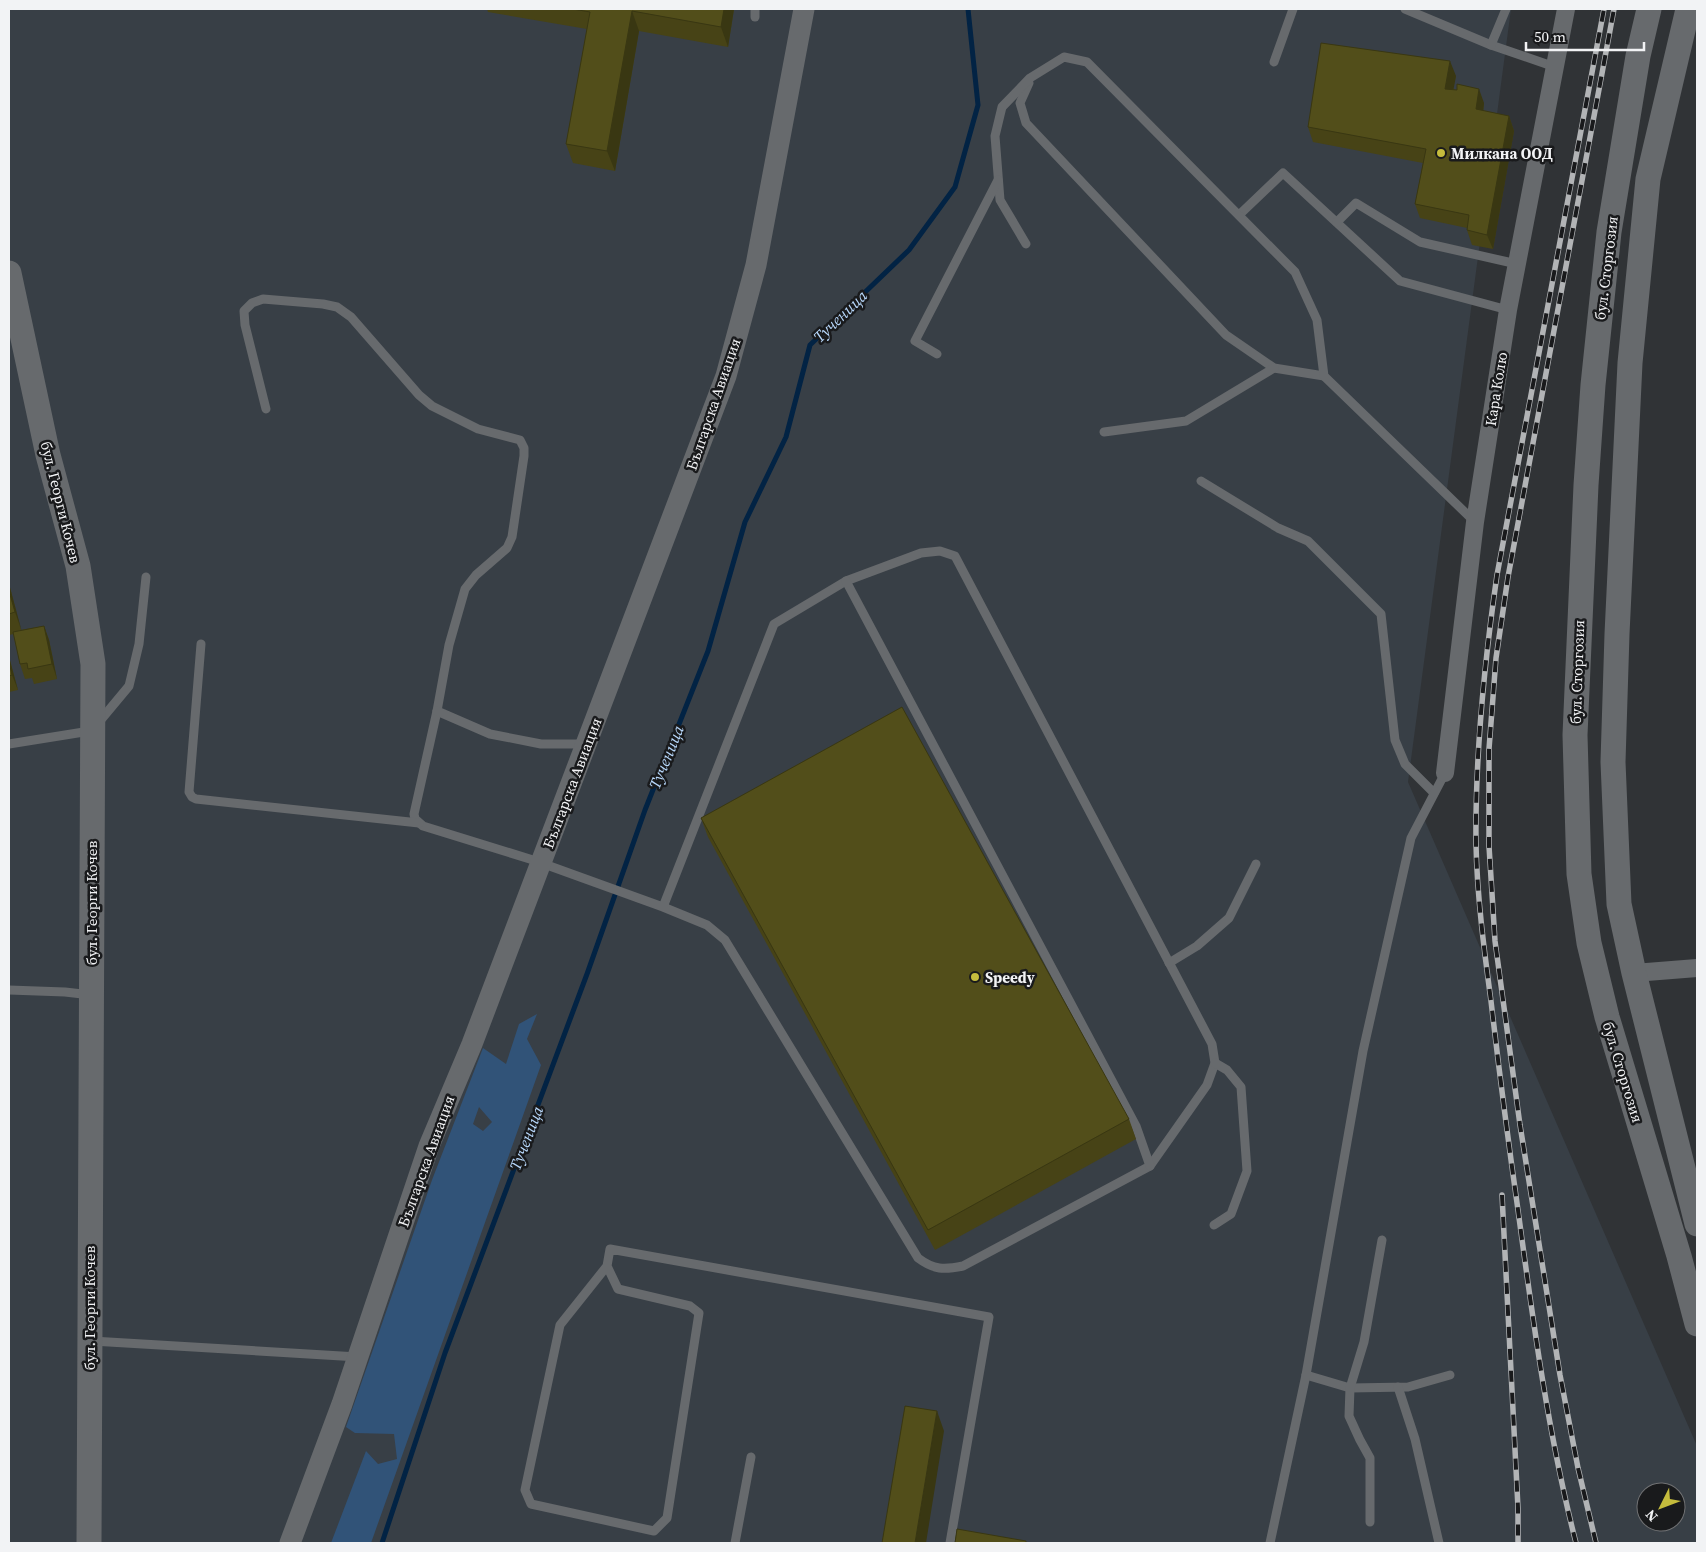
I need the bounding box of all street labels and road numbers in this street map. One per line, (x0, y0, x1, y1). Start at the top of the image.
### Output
street label: бул. Сторгозия (1589, 215, 1623, 321)
street label: Българска Авиация (681, 335, 745, 473)
street label: Кара Колю (1480, 350, 1512, 428)
street label: бул. Георги Кочев (36, 439, 86, 565)
street label: бул. Сторгозия (1565, 619, 1589, 725)
street label: Българска Авиация (537, 715, 607, 851)
street label: бул. Георги Кочев (81, 841, 102, 965)
street label: бул. Сторгозия (1598, 1019, 1648, 1125)
street label: Българска Авиация (392, 1092, 460, 1230)
street label: бул. Георги Кочев (79, 1246, 100, 1370)

